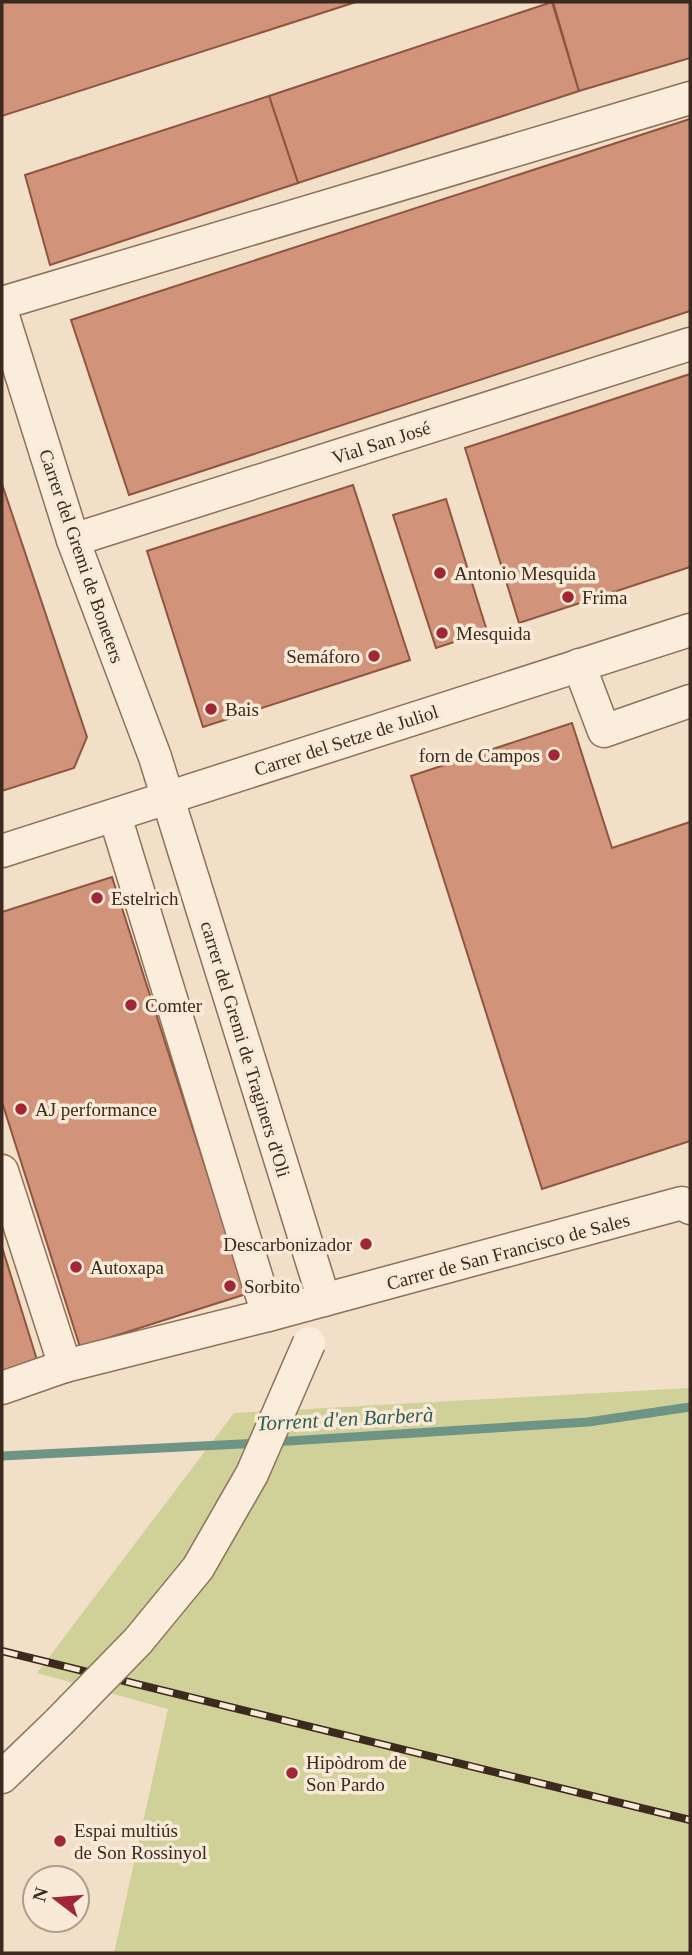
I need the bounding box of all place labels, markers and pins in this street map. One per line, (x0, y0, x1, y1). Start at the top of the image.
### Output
place label: Antonio Mesquida (454, 563, 597, 584)
marker: Antonio Mesquida (432, 565, 448, 581)
place label: Frima (582, 587, 628, 608)
marker: Frima (560, 589, 576, 605)
place label: Mesquida (456, 623, 532, 644)
marker: Mesquida (434, 625, 450, 641)
place label: Semáforo (286, 646, 360, 667)
marker: Semáforo (366, 648, 382, 664)
place label: Bais (225, 699, 259, 720)
marker: Bais (203, 701, 219, 717)
place label: forn de Campos (419, 745, 540, 766)
marker: forn de Campos (546, 747, 562, 763)
place label: Estelrich (111, 888, 179, 909)
marker: Estelrich (89, 890, 105, 906)
place label: Comter (145, 995, 203, 1016)
marker: Comter (123, 997, 139, 1013)
place label: AJ performance (35, 1099, 157, 1120)
marker: AJ performance (13, 1101, 29, 1117)
place label: Descarbonizador (223, 1234, 353, 1255)
marker: Descarbonizador (358, 1236, 374, 1252)
place label: Autoxapa (90, 1257, 164, 1278)
marker: Autoxapa (68, 1259, 84, 1275)
place label: Sorbito (244, 1276, 300, 1297)
marker: Sorbito (222, 1278, 238, 1294)
place label: Hipòdrom de Son Pardo (306, 1752, 407, 1795)
marker: Hipòdrom de Son Pardo (284, 1765, 300, 1781)
place label: Espai multiús de Son Rossinyol (74, 1820, 207, 1863)
marker: Espai multiús de Son Rossinyol (52, 1833, 68, 1849)

